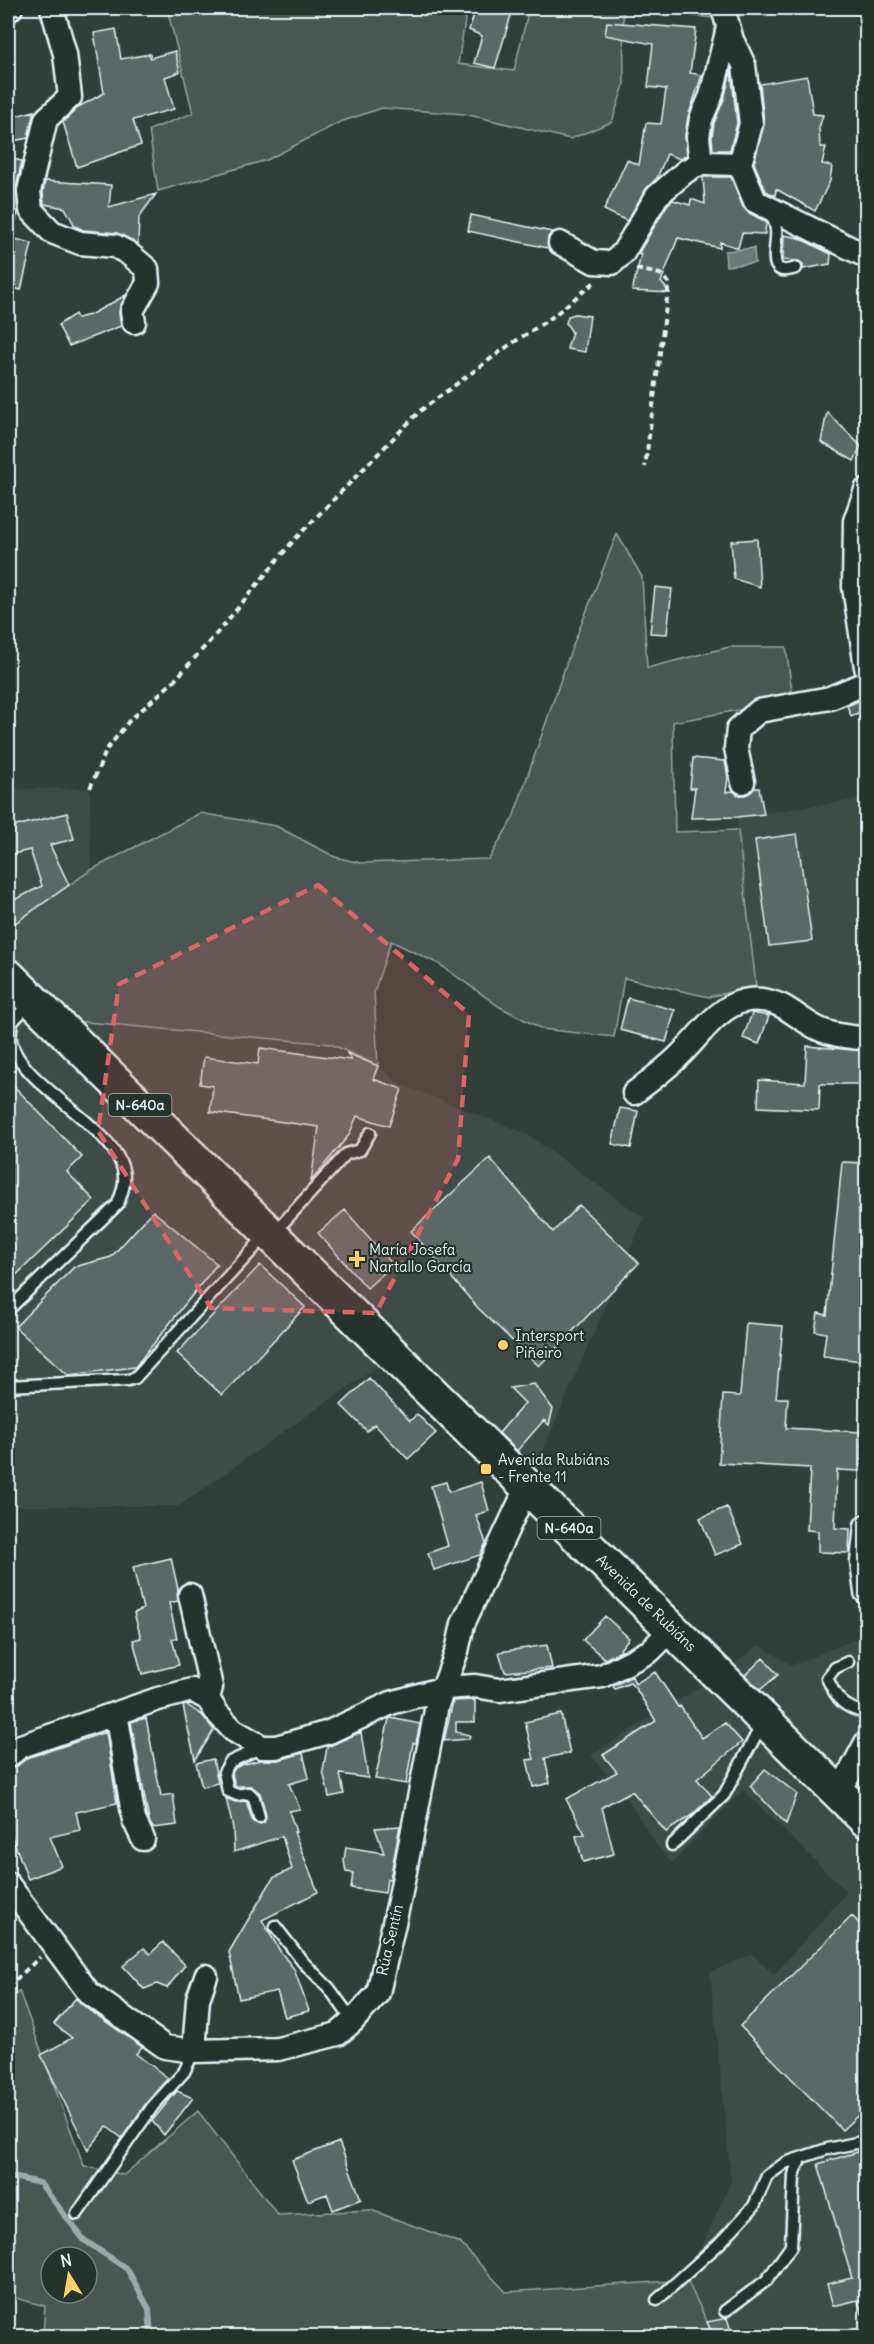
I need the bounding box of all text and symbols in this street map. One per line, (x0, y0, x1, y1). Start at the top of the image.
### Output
road number: N-640a (108, 1094, 172, 1116)
place label: María Josefa Nartallo García (369, 1240, 472, 1276)
marker: María Josefa Nartallo García (350, 1252, 364, 1266)
place label: Intersport Piñeiro (515, 1326, 584, 1362)
marker: Intersport Piñeiro (496, 1338, 510, 1352)
place label: Avenida Rubiáns - Frente 11 (498, 1450, 610, 1486)
marker: Avenida Rubiáns - Frente 11 (479, 1462, 493, 1476)
road number: N-640a (538, 1517, 600, 1539)
street label: Avenida de Rubiáns (592, 1550, 701, 1656)
street label: Rúa Sentín (372, 1902, 407, 1977)
north arrow (39, 2245, 99, 2305)
text: N (59, 2249, 73, 2271)

